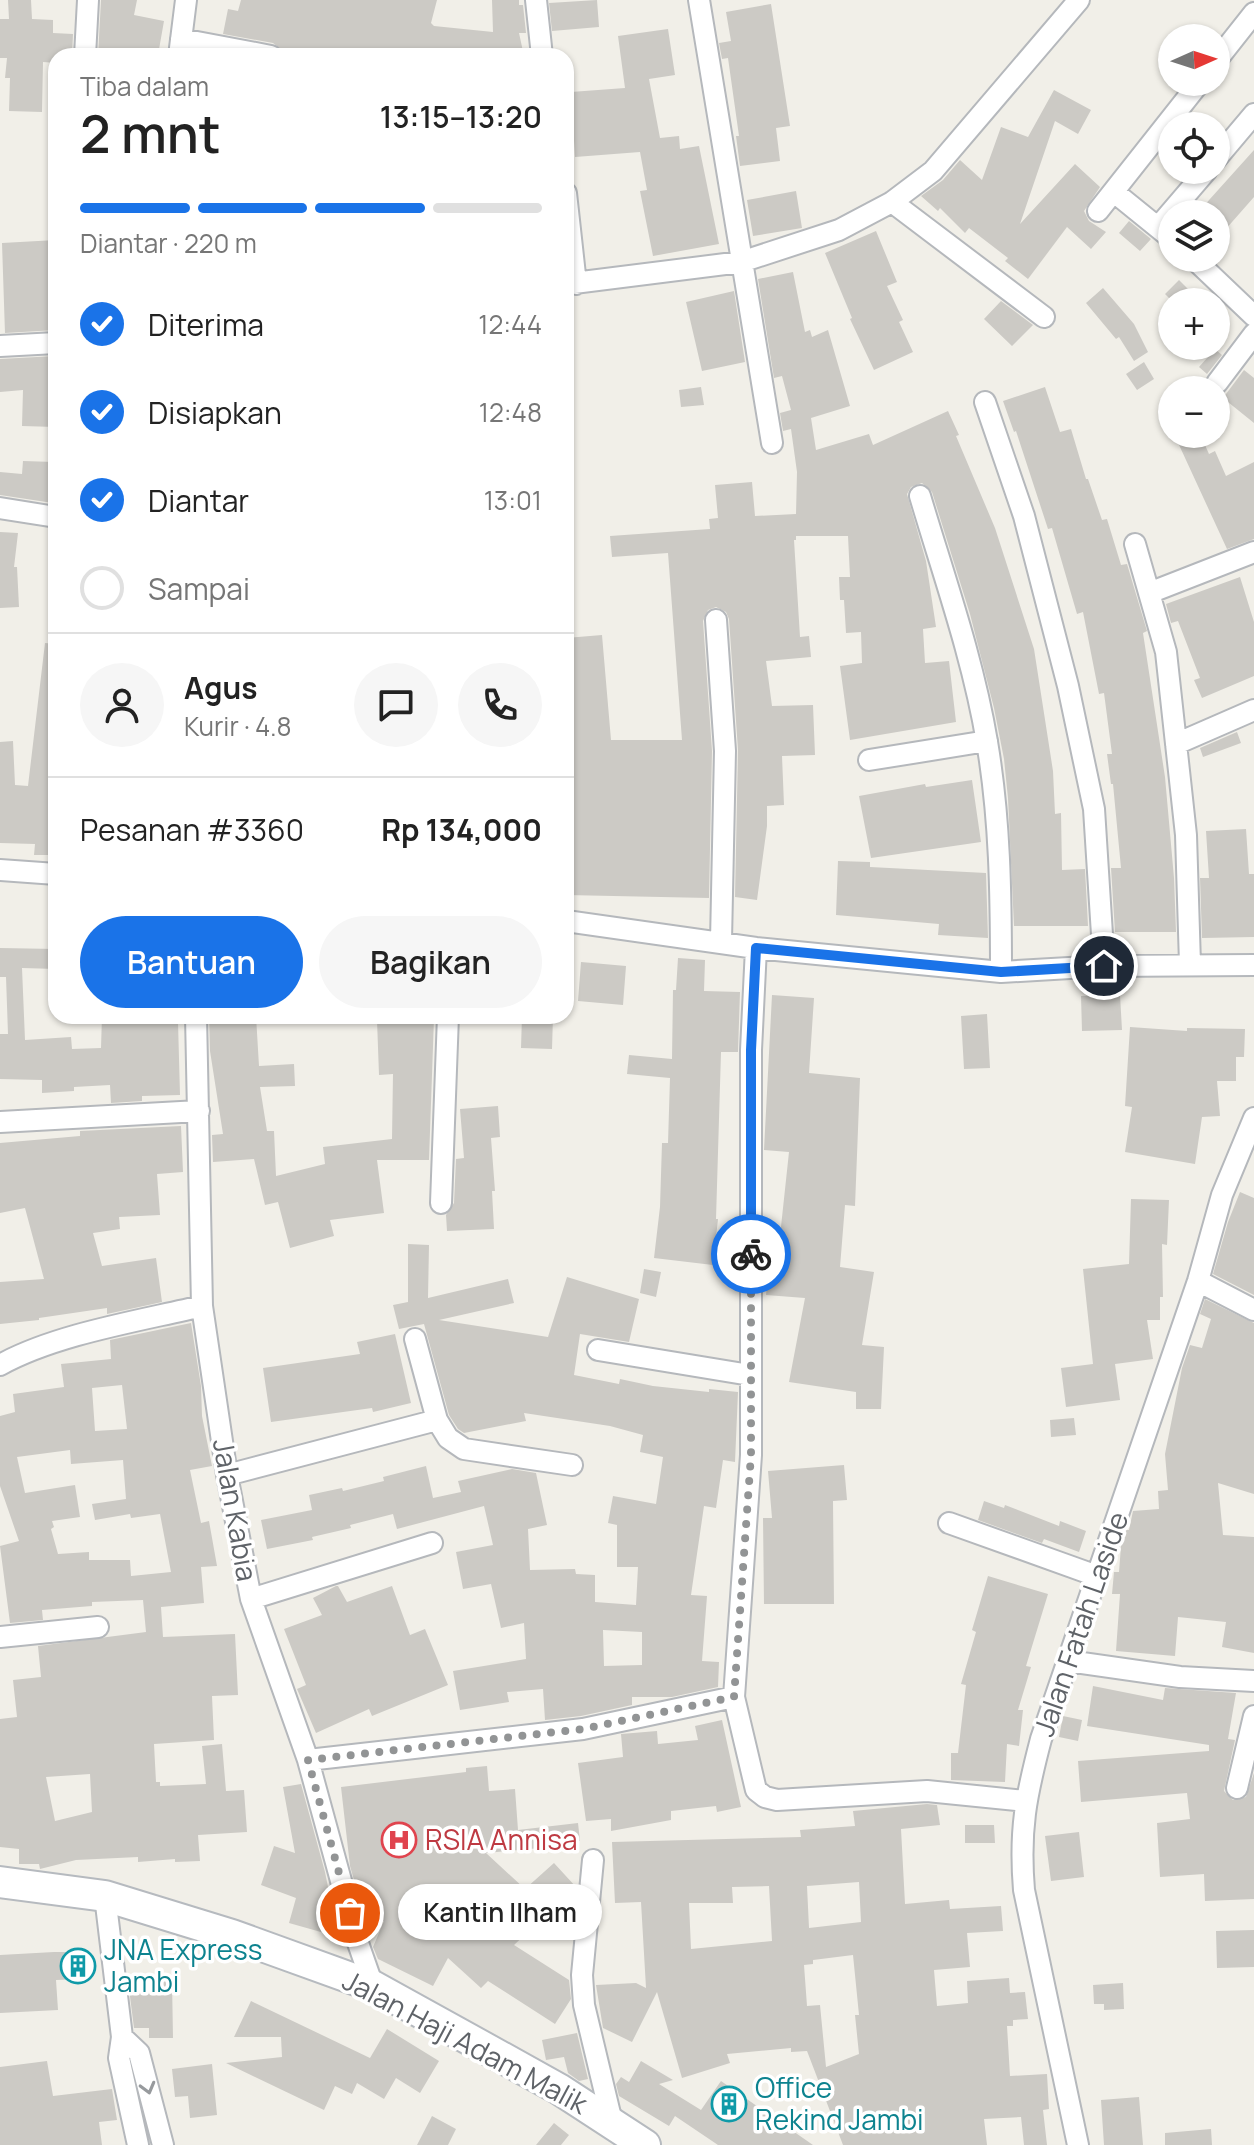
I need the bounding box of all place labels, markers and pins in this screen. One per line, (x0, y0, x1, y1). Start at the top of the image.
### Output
pin (1070, 932, 1138, 1000)
place label: RSIA Annisa (425, 1820, 578, 1858)
hospital icon: RSIA Annisa (380, 1821, 418, 1859)
pin (316, 1879, 384, 1947)
callout: Kantin Ilham (398, 1885, 602, 1941)
place label: JNA Express Jambi (104, 1930, 262, 2000)
building icon: JNA Express Jambi (59, 1947, 97, 1985)
place label: Office Rekind Jambi (755, 2068, 924, 2138)
building icon: Office Rekind Jambi (710, 2085, 748, 2123)

